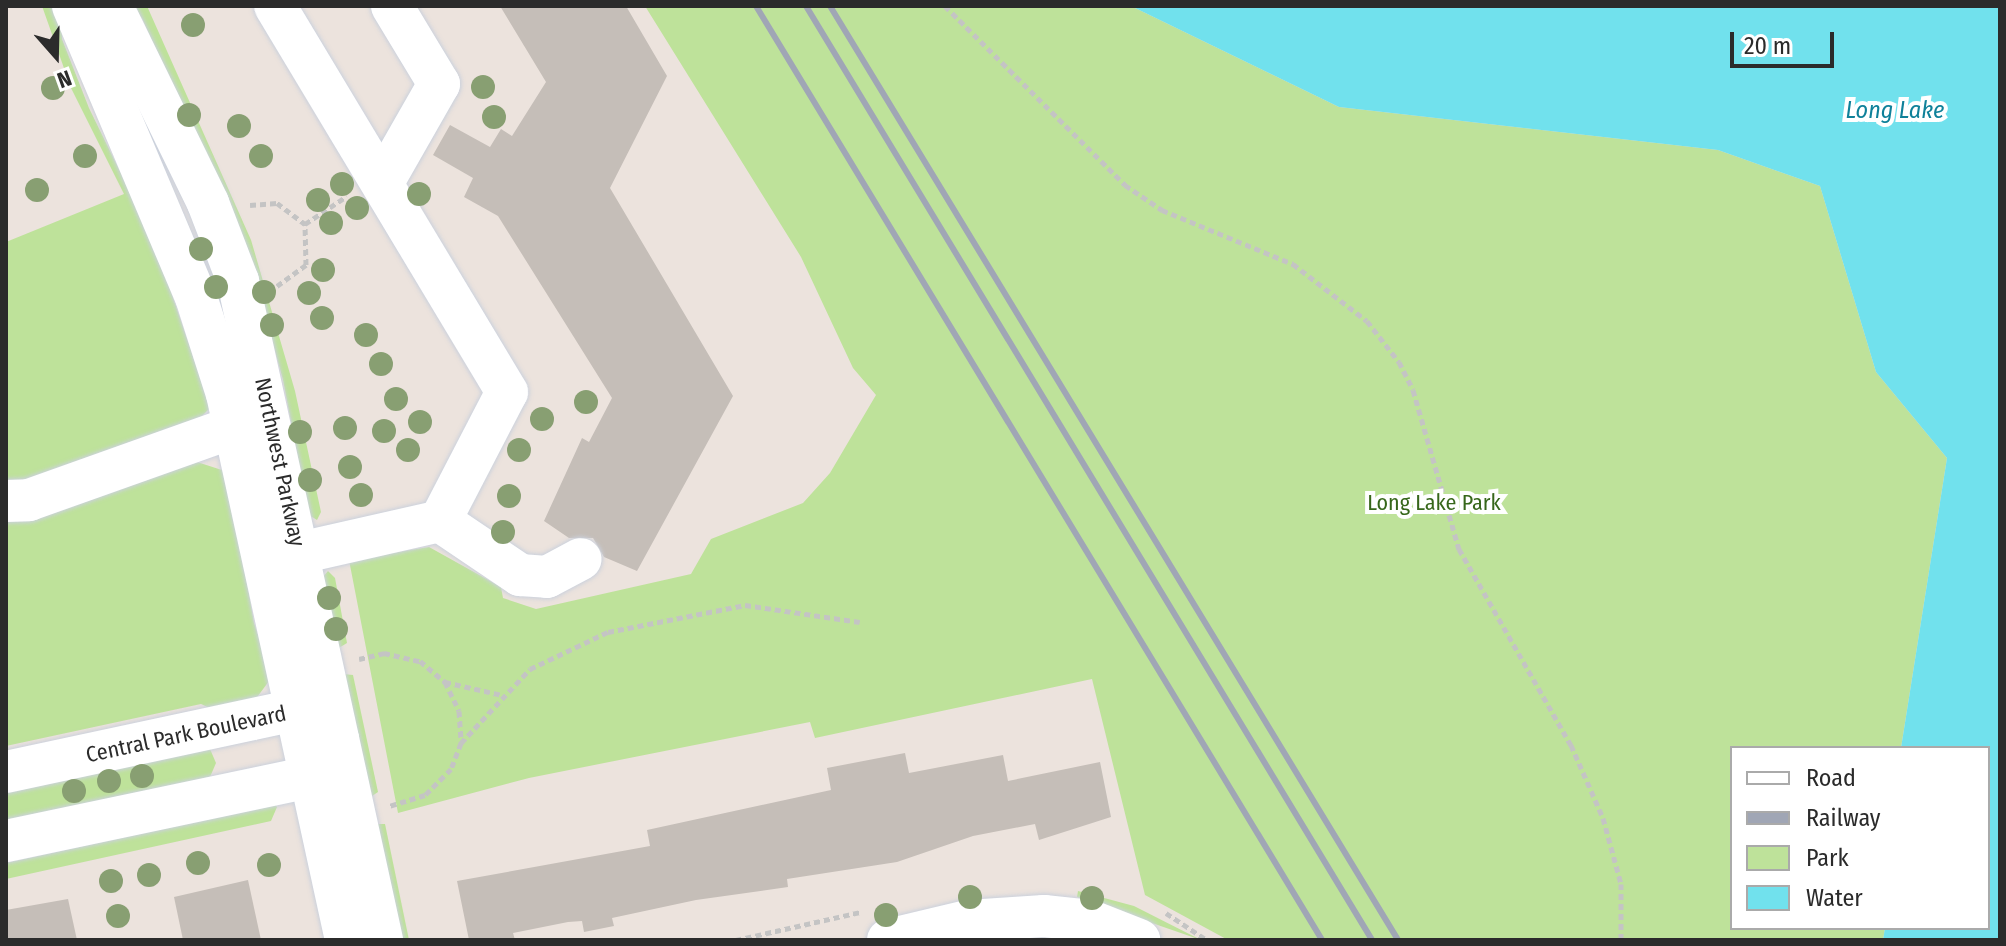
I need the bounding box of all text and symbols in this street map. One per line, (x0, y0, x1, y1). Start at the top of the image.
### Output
north arrow (16, 16, 96, 96)
scale bar (1734, 16, 1838, 66)
text: 20 m (1744, 32, 1791, 60)
text: N (54, 64, 75, 94)
water label: Long Lake (1846, 97, 1944, 125)
street label: Northwest Parkway (249, 375, 311, 549)
park label: Long Lake Park (1367, 490, 1501, 516)
street label: Central Park Boulevard (84, 700, 288, 768)
legend (1730, 746, 1990, 930)
text: Road (1806, 764, 1856, 792)
text: Railway (1806, 804, 1881, 832)
text: Park (1806, 844, 1849, 872)
text: Water (1806, 884, 1863, 912)

